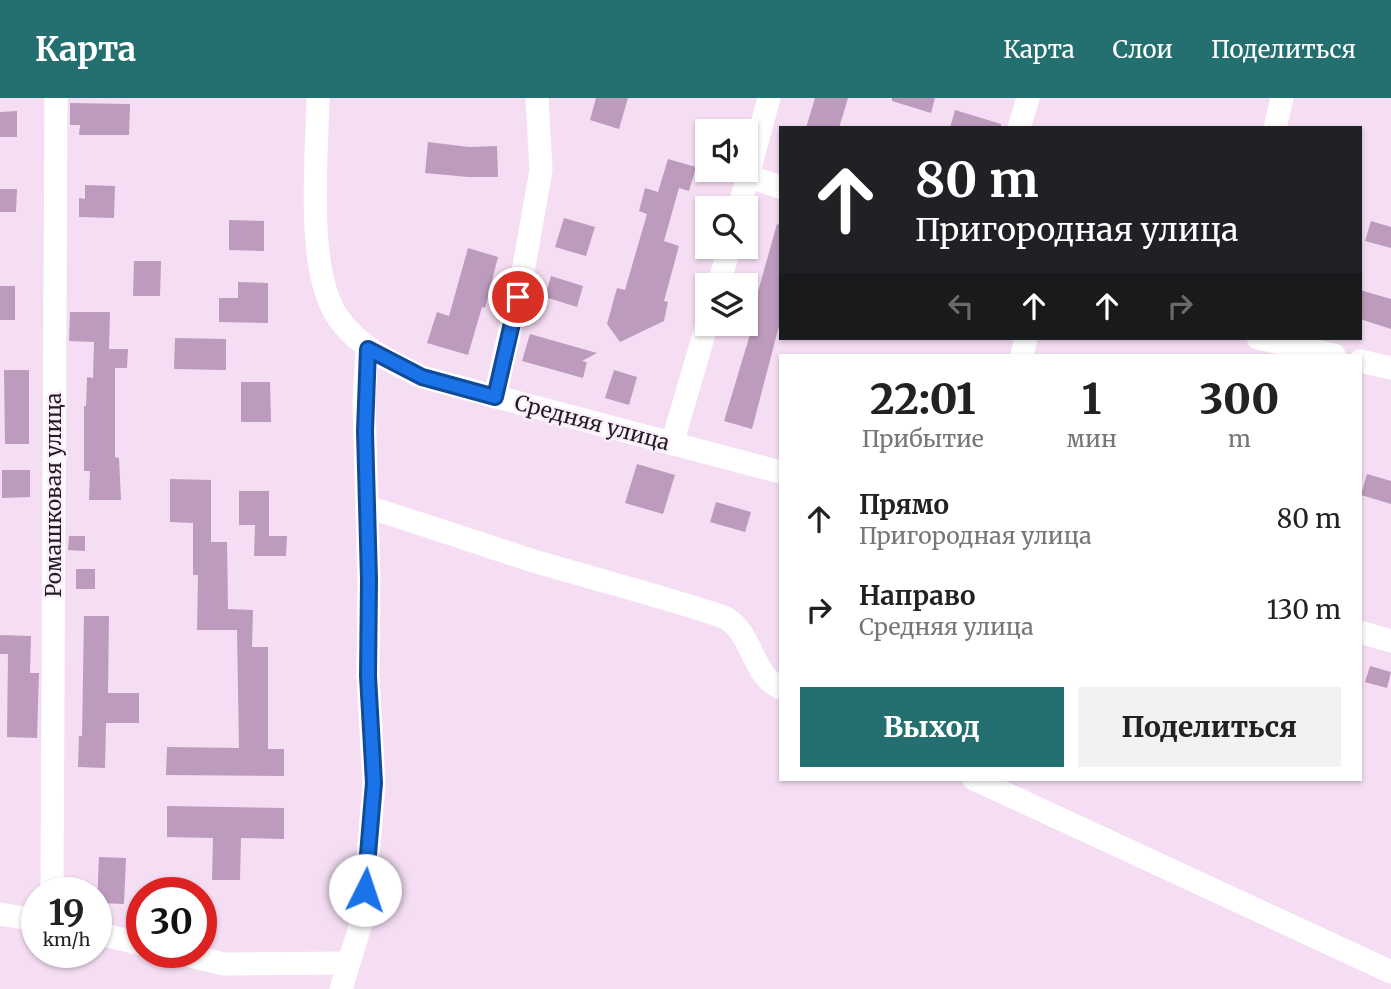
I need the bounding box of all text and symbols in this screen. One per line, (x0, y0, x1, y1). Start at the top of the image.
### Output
text: Карта (35, 29, 136, 70)
text: Карта (1003, 34, 1075, 65)
text: Слои (1113, 34, 1173, 65)
text: Поделиться (1211, 34, 1356, 65)
map controls (695, 119, 758, 336)
button: sound (695, 119, 758, 182)
text: 80 m (915, 149, 1038, 210)
icon: ahead (800, 154, 891, 245)
button: search (695, 196, 758, 259)
text: Пригородная улица (915, 210, 1239, 250)
pin (488, 267, 548, 327)
button: layers (695, 273, 758, 336)
icon: arrive (499, 278, 537, 316)
icon: left (942, 287, 980, 325)
icon: ahead (1015, 287, 1053, 325)
icon: ahead (1088, 287, 1126, 325)
icon: right (1161, 287, 1199, 325)
text: 22:01 (870, 373, 976, 425)
text: 1 (1082, 373, 1101, 425)
text: 300 (1199, 373, 1279, 425)
street label: Средняя улица (512, 389, 673, 456)
street label: Ромашковая улица (40, 393, 67, 597)
text: Прибытие (862, 424, 984, 453)
text: мин (1067, 424, 1117, 453)
text: m (1228, 424, 1251, 453)
text: Прямо (859, 488, 949, 521)
icon: ahead (800, 500, 838, 538)
text: 80 m (1277, 502, 1341, 535)
text: Пригородная улица (859, 521, 1092, 550)
text: Направо (859, 579, 976, 612)
icon: right (800, 591, 838, 629)
text: 130 m (1267, 593, 1341, 626)
text: Средняя улица (859, 612, 1034, 641)
button: Выход (800, 687, 1064, 767)
button: Поделиться (1078, 687, 1341, 767)
position arrow (328, 853, 402, 927)
speed limit sign: 30 (126, 877, 217, 968)
text: 19 (48, 891, 85, 935)
text: km/h (43, 928, 90, 951)

